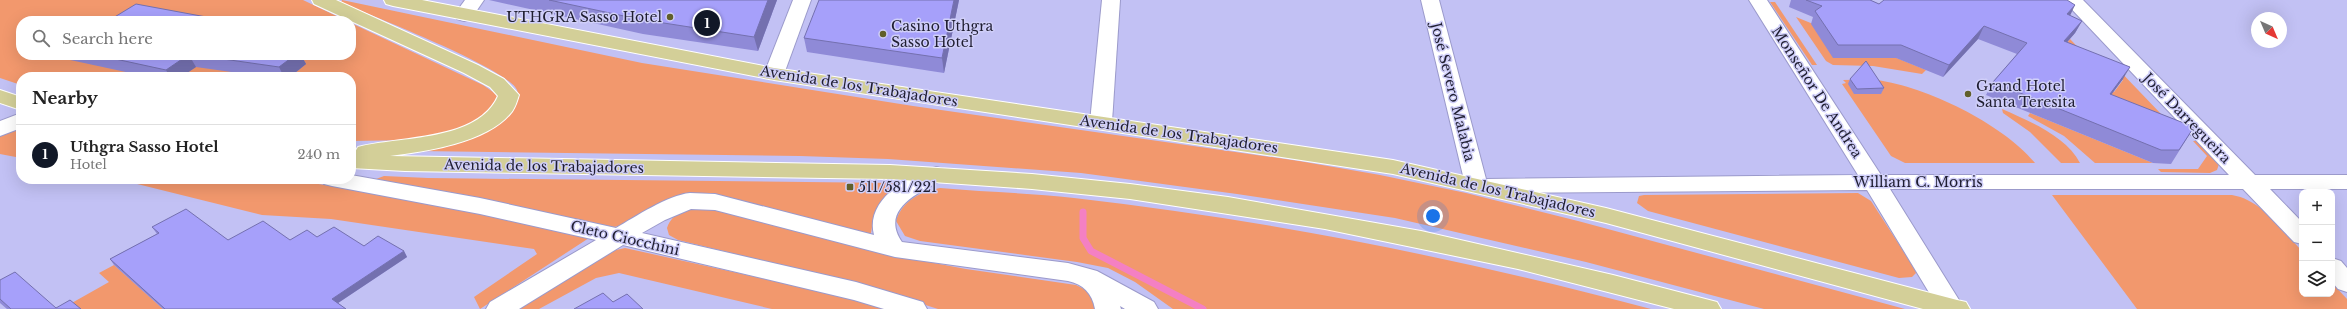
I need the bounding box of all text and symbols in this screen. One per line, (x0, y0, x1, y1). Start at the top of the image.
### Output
place label: UTHGRA Sasso Hotel (506, 8, 662, 26)
pin: 1 (694, 8, 720, 38)
marker: UTHGRA Sasso Hotel (665, 12, 675, 22)
north arrow (2251, 12, 2287, 48)
search box (16, 16, 356, 60)
place label: Casino Uthgra Sasso Hotel (891, 17, 994, 51)
street label: José Severo Malabia (1427, 19, 1479, 164)
street label: Monseñor De Andrea (1768, 23, 1866, 161)
icon: search (30, 27, 52, 49)
text: Search here (62, 29, 153, 48)
marker: Casino Uthgra Sasso Hotel (878, 29, 888, 39)
street label: Avenida de los Trabajadores (758, 61, 959, 111)
street label: José Darregueira (2138, 68, 2235, 167)
place label: Grand Hotel Santa Teresita (1976, 77, 2076, 111)
text: Nearby (32, 88, 98, 109)
marker: Grand Hotel Santa Teresita (1963, 89, 1973, 99)
street label: Avenida de los Trabajadores (1078, 111, 1279, 157)
text: Uthgra Sasso Hotel (70, 137, 219, 156)
text: 1 (42, 146, 48, 163)
text: 240 m (297, 146, 340, 163)
street label: Avenida de los Trabajadores (443, 155, 644, 177)
text: Hotel (70, 156, 107, 173)
street label: Avenida de los Trabajadores (1398, 159, 1597, 221)
street label: William C. Morris (1852, 173, 1983, 191)
place label: 511/581/221 (858, 178, 937, 196)
marker: 511/581/221 (845, 182, 855, 192)
map controls (2299, 189, 2335, 297)
button: + (2299, 189, 2335, 225)
your location (1423, 206, 1443, 226)
street label: Cleto Ciocchini (569, 217, 681, 259)
button: − (2299, 225, 2335, 261)
button: layers (2299, 261, 2335, 297)

